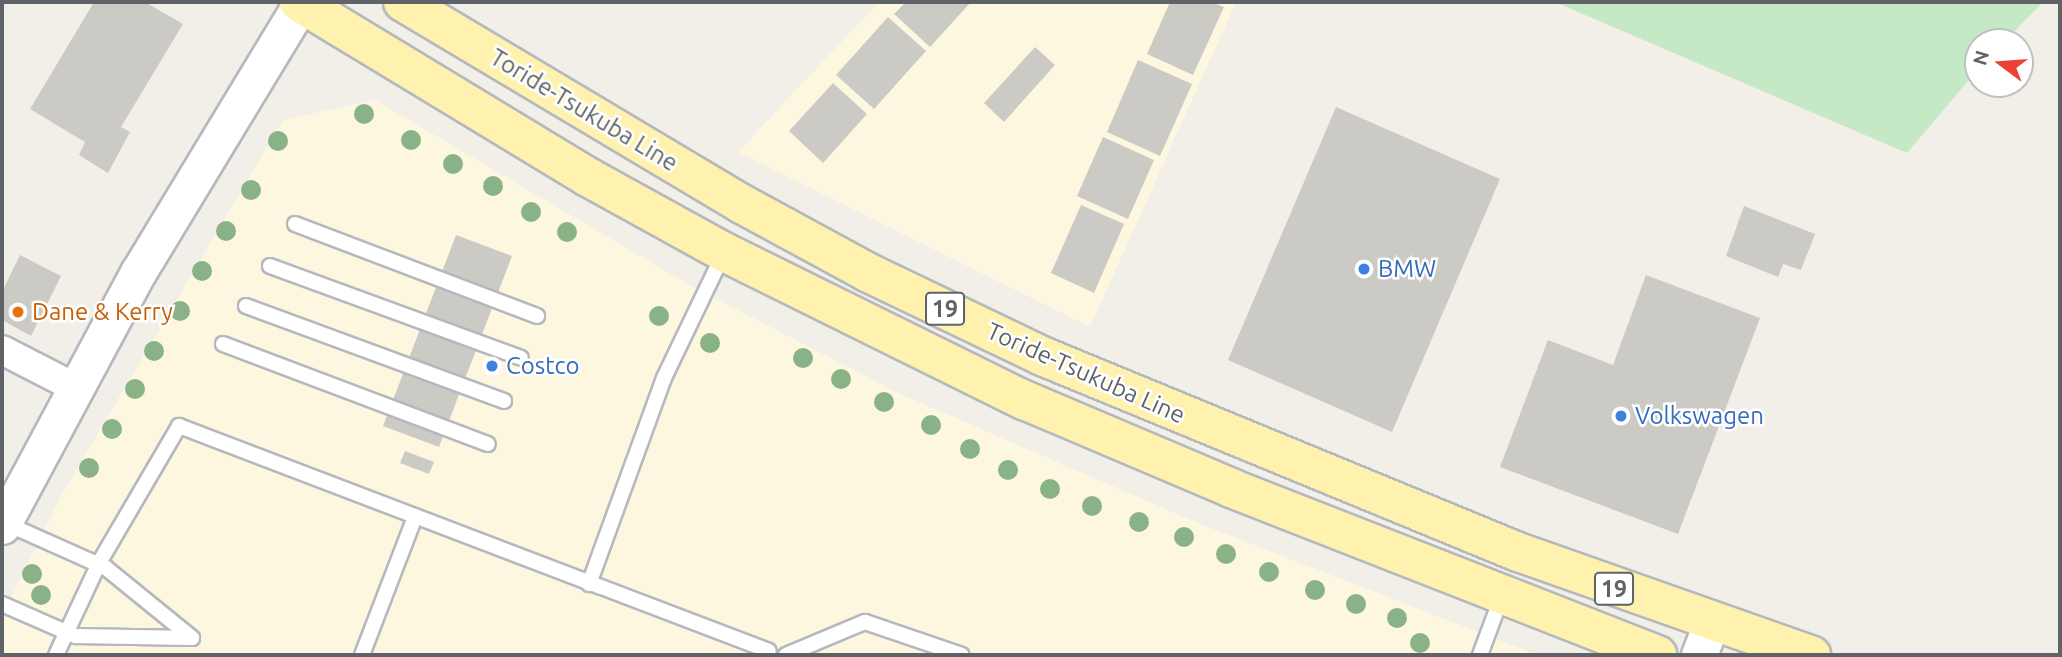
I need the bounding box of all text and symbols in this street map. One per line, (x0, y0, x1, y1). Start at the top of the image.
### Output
north arrow (1964, 28, 2034, 98)
street label: Toride-Tsukuba Line (485, 43, 683, 177)
text: N (1968, 48, 1993, 68)
place label: BMW (1378, 255, 1436, 283)
marker: BMW (1356, 261, 1372, 277)
road number: 19 (924, 290, 966, 328)
place label: Dane & Kerry (32, 298, 173, 326)
marker: Dane & Kerry (10, 304, 26, 320)
street label: Toride-Tsukuba Line (983, 316, 1189, 430)
place label: Costco (506, 352, 580, 380)
marker: Costco (484, 358, 500, 374)
place label: Volkswagen (1635, 402, 1764, 430)
marker: Volkswagen (1613, 408, 1629, 424)
road number: 19 (1593, 569, 1635, 608)

